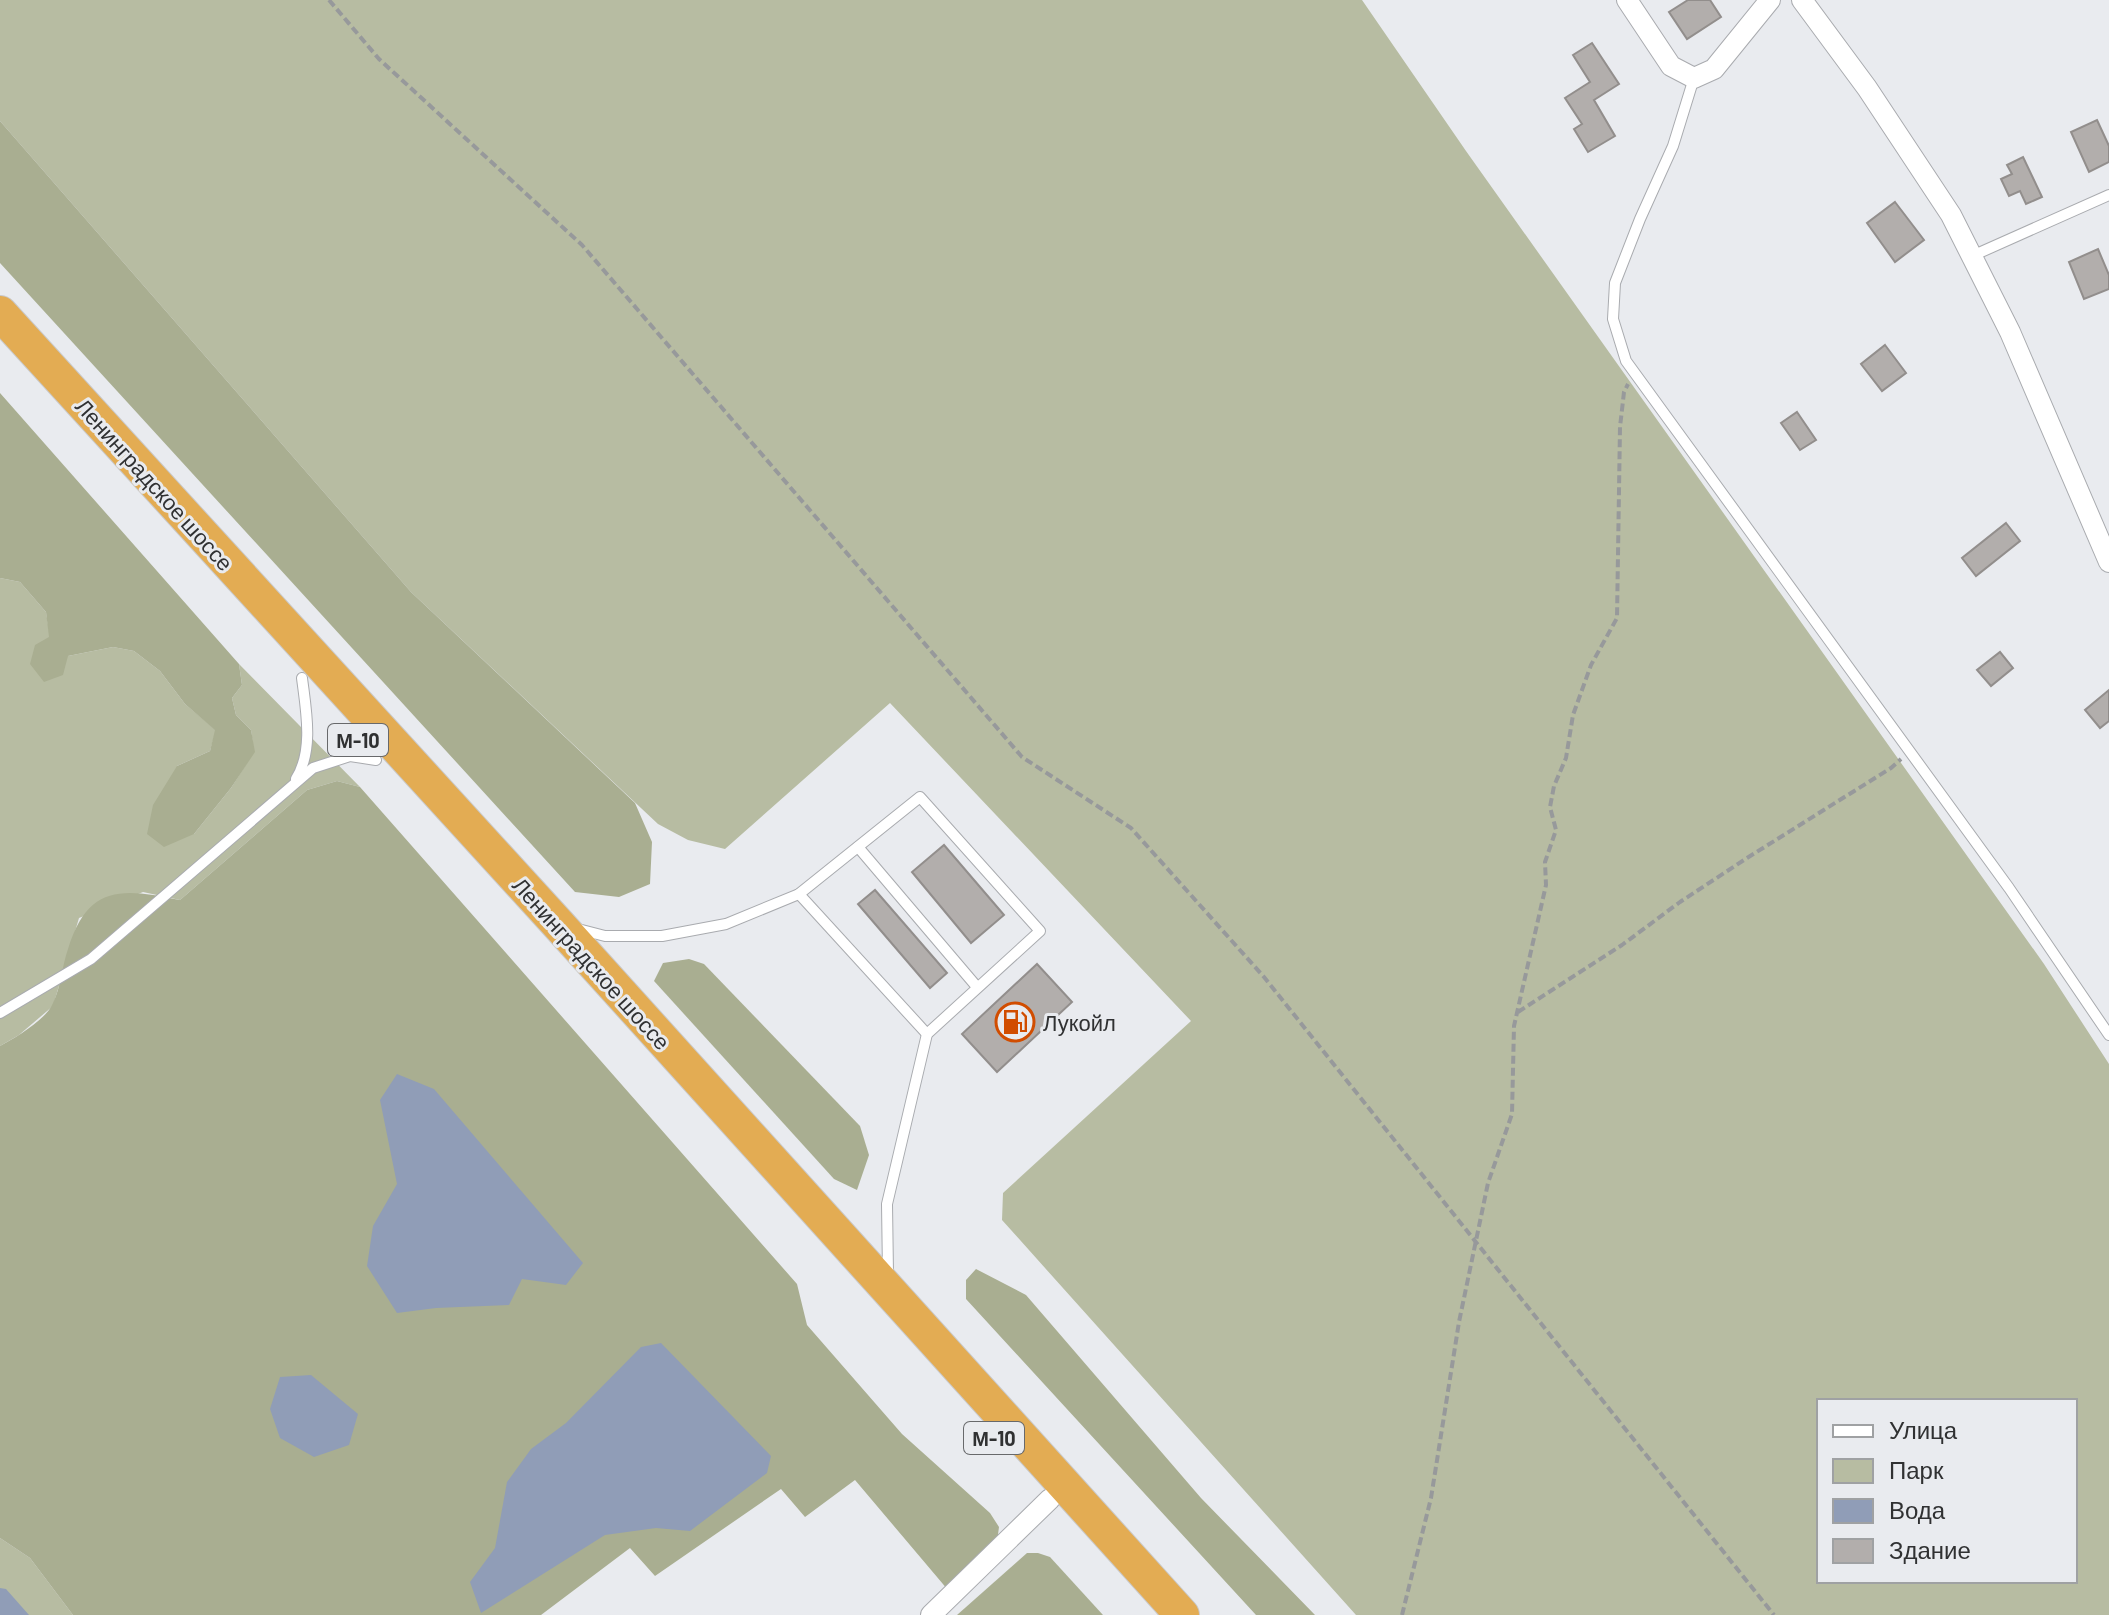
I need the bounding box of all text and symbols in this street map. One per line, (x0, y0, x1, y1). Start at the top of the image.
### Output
street label: Ленинградское шоссе (70, 393, 239, 576)
road number: М-10 (328, 724, 388, 756)
street label: Ленинградское шоссе (507, 872, 676, 1055)
fuel station icon: Лукойл (994, 1001, 1036, 1043)
place label: Лукойл (1043, 1009, 1116, 1036)
legend (1817, 1399, 2077, 1583)
text: Улица (1889, 1415, 1958, 1444)
road number: М-10 (964, 1422, 1024, 1454)
text: Парк (1889, 1455, 1944, 1484)
text: Вода (1889, 1495, 1946, 1524)
text: Здание (1889, 1535, 1971, 1564)

